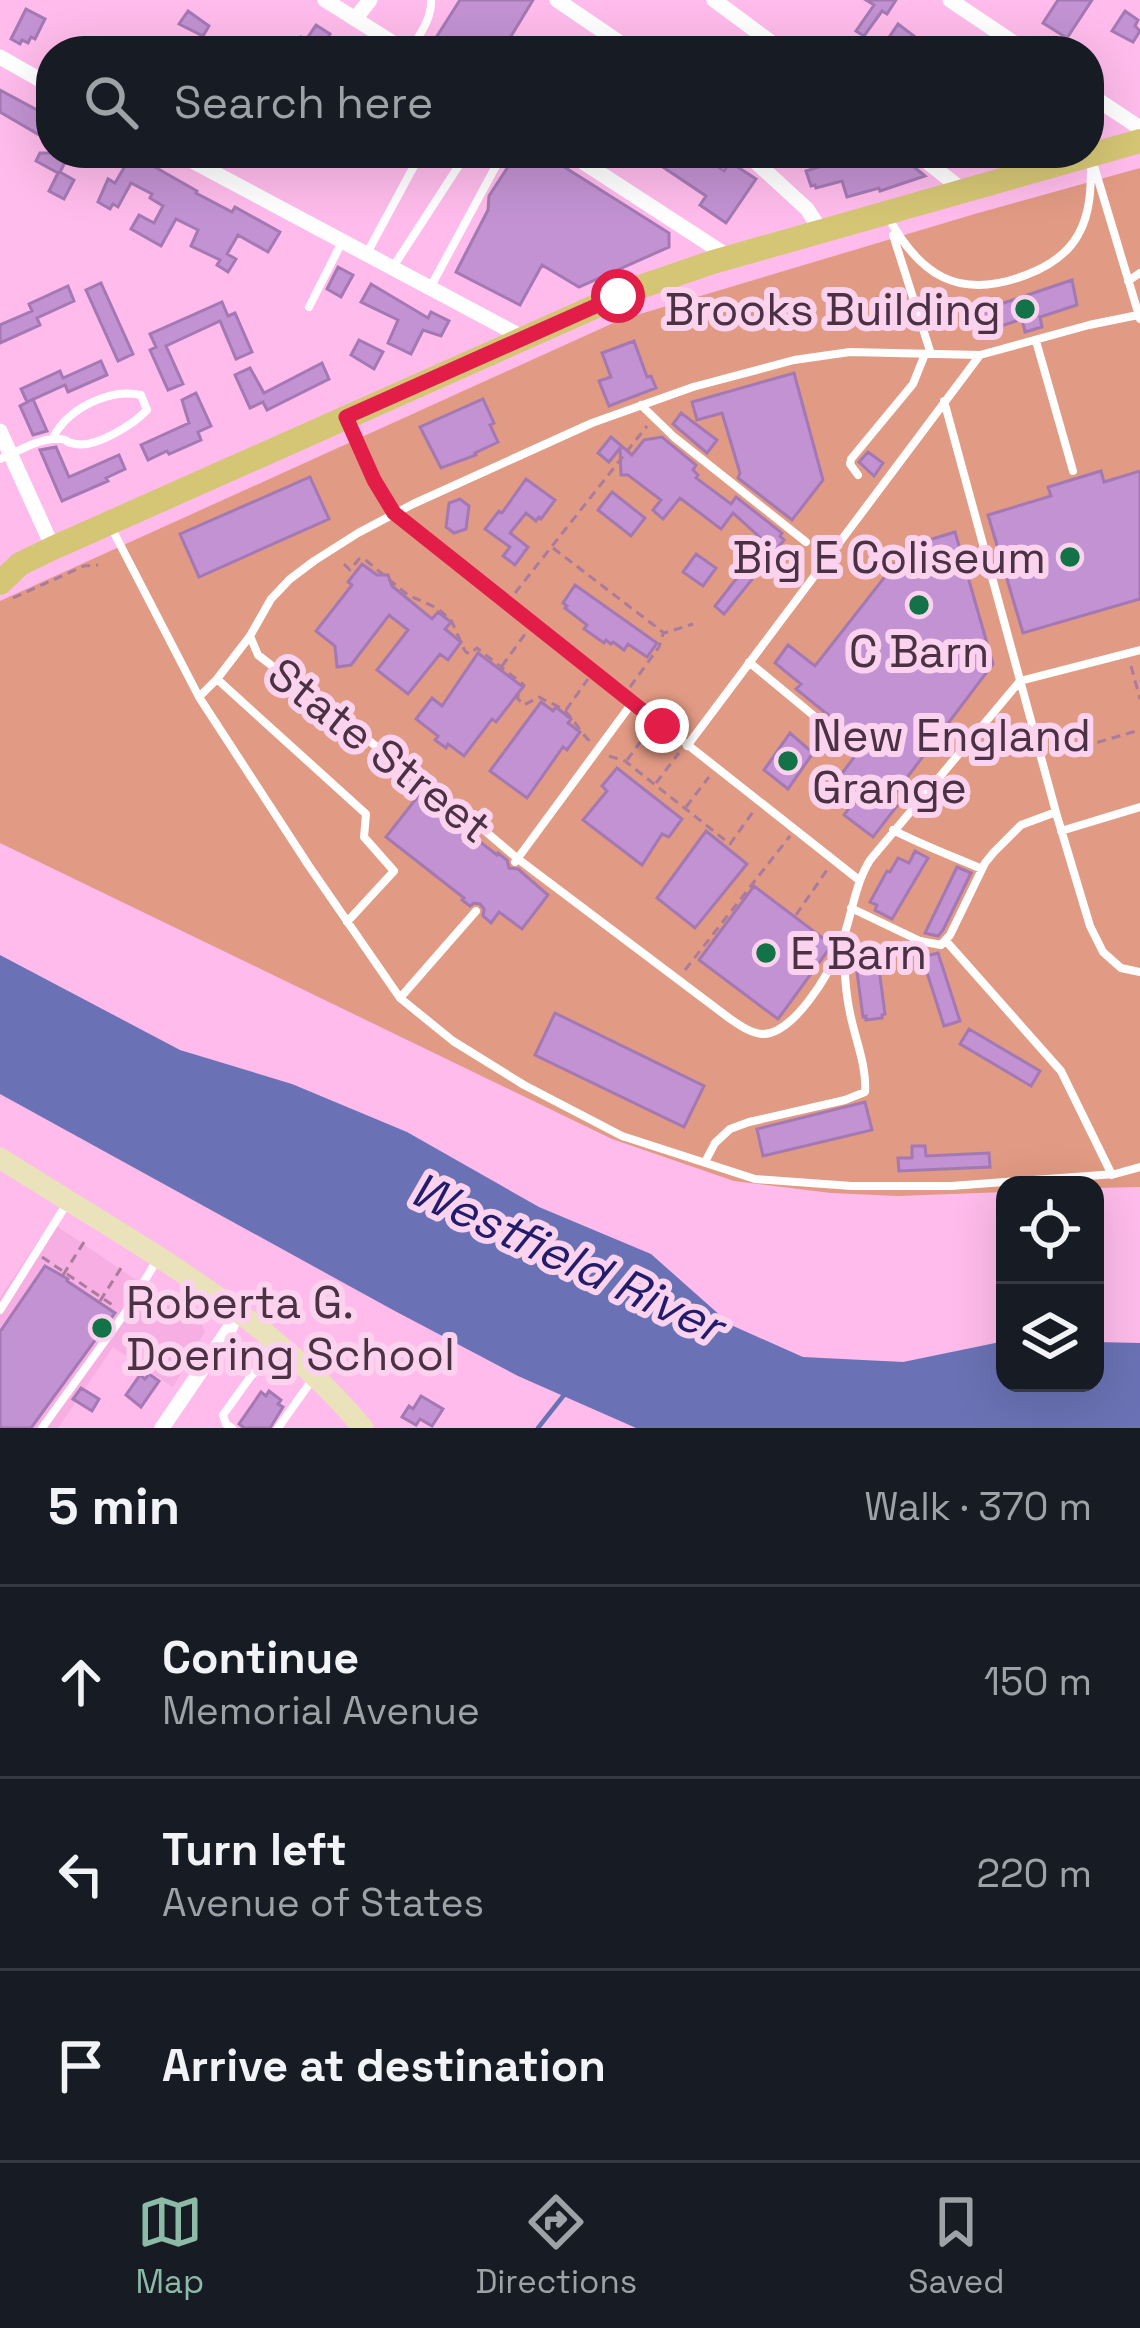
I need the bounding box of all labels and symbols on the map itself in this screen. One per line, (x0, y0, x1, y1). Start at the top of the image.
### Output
route start (591, 269, 645, 323)
place label: Brooks Building (665, 281, 1001, 338)
marker: Brooks Building (1012, 296, 1038, 322)
place label: Big E Coliseum (733, 529, 1046, 586)
marker: Big E Coliseum (1057, 544, 1083, 570)
marker: C Barn (906, 592, 932, 618)
place label: C Barn (849, 623, 989, 680)
street label: State Street (256, 645, 503, 855)
route end (635, 699, 689, 753)
place label: New England Grange (812, 707, 1091, 816)
marker: New England Grange (775, 748, 801, 774)
place label: E Barn (790, 925, 927, 982)
marker: E Barn (753, 940, 779, 966)
water label: Westfield River (400, 1158, 738, 1359)
place label: Roberta G. Doering School (126, 1274, 455, 1383)
marker: Roberta G. Doering School (89, 1315, 115, 1341)

